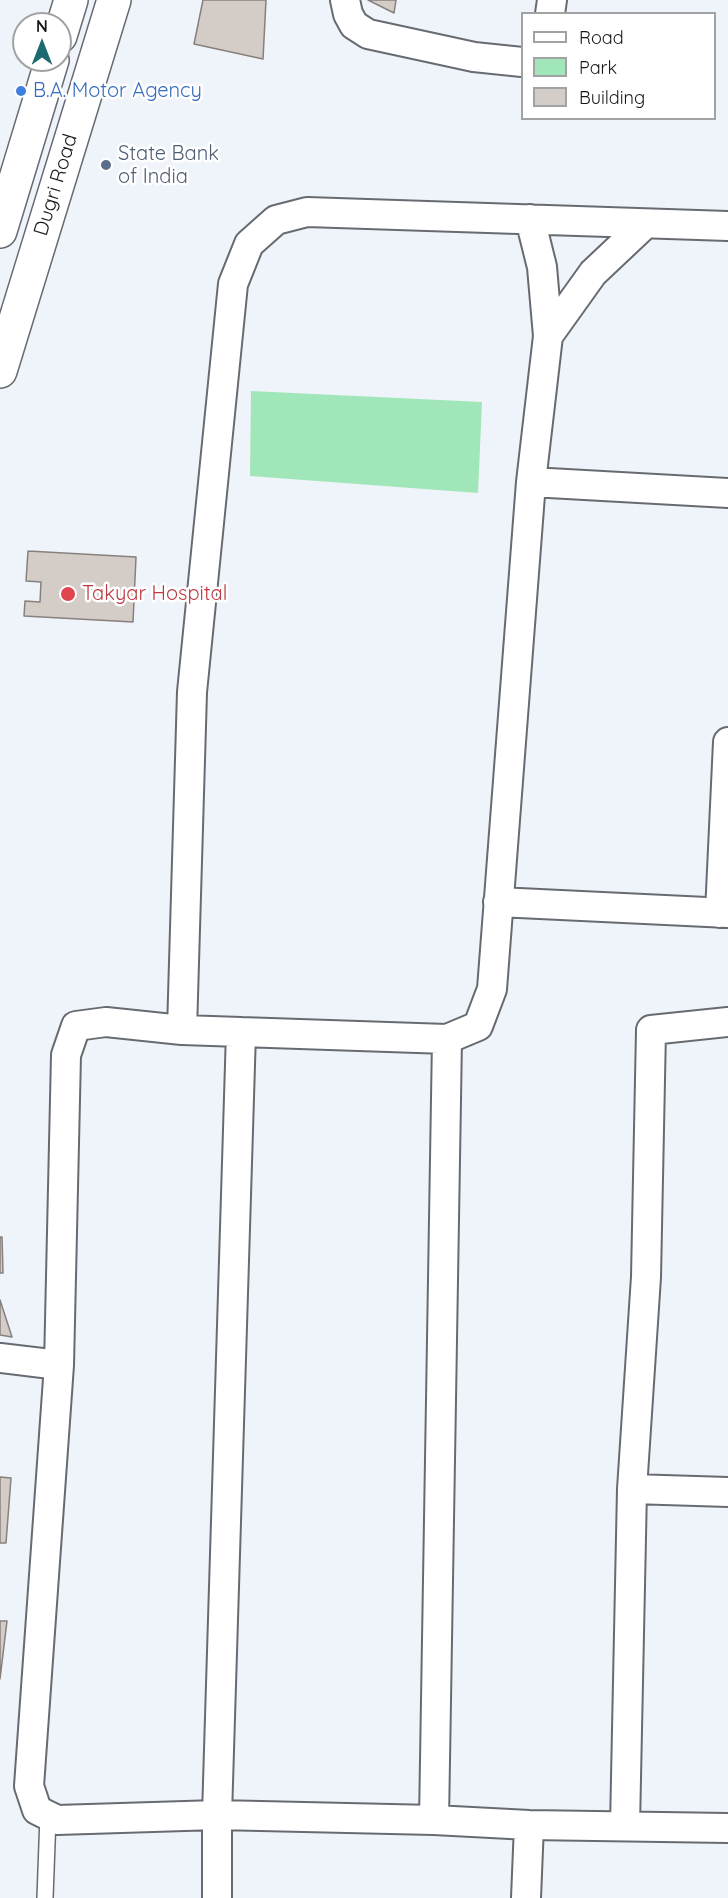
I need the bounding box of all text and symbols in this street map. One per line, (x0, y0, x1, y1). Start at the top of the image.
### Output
north arrow (12, 12, 72, 72)
legend (521, 12, 716, 120)
text: N (36, 16, 48, 36)
text: Road (579, 26, 624, 49)
text: Park (579, 56, 617, 79)
place label: B.A. Motor Agency (33, 79, 202, 103)
marker: B.A. Motor Agency (14, 84, 28, 98)
text: Building (579, 86, 645, 109)
street label: Dugri Road (29, 131, 83, 239)
place label: State Bank of India (118, 142, 219, 189)
marker: State Bank of India (99, 158, 113, 172)
place label: Takyar Hospital (82, 582, 227, 606)
marker: Takyar Hospital (59, 585, 77, 603)

